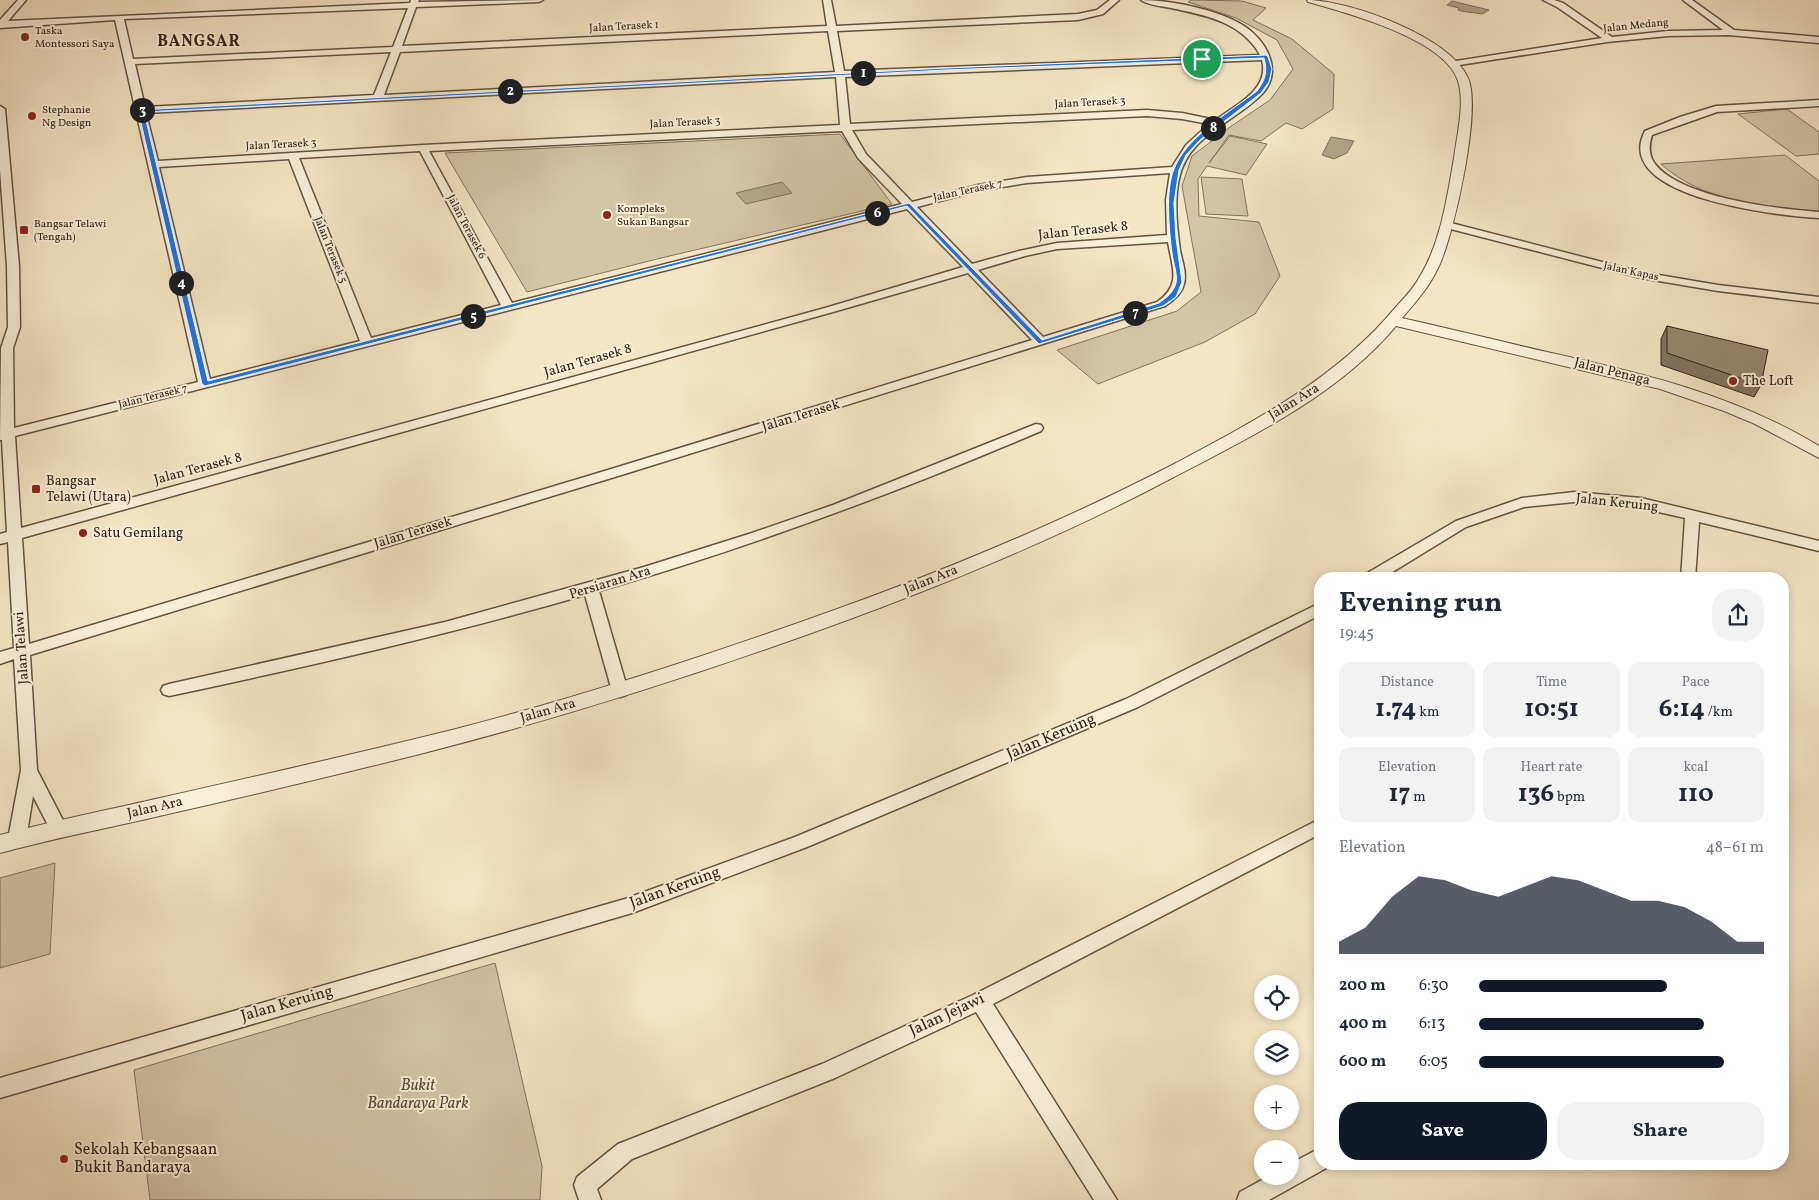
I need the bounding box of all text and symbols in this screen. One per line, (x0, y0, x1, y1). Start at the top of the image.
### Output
street label: Jalan Medang (1603, 15, 1670, 37)
street label: Jalan Terasek 1 (589, 18, 659, 36)
place label: Taska Montessori Saya (35, 24, 115, 52)
marker: Taska Montessori Saya (19, 31, 31, 43)
district label: BANGSAR (157, 31, 241, 53)
pin (1181, 38, 1223, 80)
icon: arrive (1188, 45, 1216, 73)
pin: 1 (850, 60, 876, 86)
text: 1 (861, 64, 866, 83)
pin: 2 (498, 78, 522, 104)
text: 2 (507, 82, 514, 101)
street label: Jalan Terasek 3 (1054, 94, 1126, 112)
pin: 3 (130, 98, 154, 122)
text: 3 (139, 101, 146, 120)
place label: Stephanie Ng Design (42, 103, 92, 131)
marker: Stephanie Ng Design (26, 110, 38, 122)
street label: Jalan Terasek 3 (649, 114, 721, 132)
pin: 8 (1200, 116, 1226, 140)
text: 8 (1210, 119, 1217, 138)
street label: Jalan Terasek 3 (245, 136, 317, 154)
street label: Jalan Terasek 7 (932, 176, 1004, 206)
street label: Jalan Terasek 6 (443, 192, 489, 262)
pin: 6 (864, 200, 890, 226)
place label: Kompleks Sukan Bangsar (617, 202, 689, 230)
text: 6 (874, 204, 881, 223)
marker: Kompleks Sukan Bangsar (601, 209, 613, 221)
street label: Jalan Terasek 5 (310, 214, 350, 286)
place label: Bangsar Telawi (Tengah) (34, 217, 106, 245)
street label: Jalan Terasek 8 (1037, 217, 1129, 245)
marker: Bangsar Telawi (Tengah) (18, 224, 30, 236)
street label: Jalan Kapas (1602, 259, 1660, 285)
pin: 4 (168, 270, 194, 296)
text: 4 (177, 274, 186, 293)
pin: 7 (1122, 300, 1148, 326)
pin: 5 (460, 304, 486, 328)
text: 7 (1132, 304, 1139, 323)
text: 5 (470, 307, 477, 326)
street label: Jalan Terasek 8 (542, 339, 634, 383)
street label: Jalan Penaga (1572, 353, 1652, 391)
place label: The Loft (1743, 372, 1794, 391)
marker: The Loft (1727, 375, 1739, 387)
street label: Jalan Ara (1265, 379, 1323, 425)
street label: Jalan Terasek 7 (117, 381, 189, 413)
street label: Jalan Terasek (760, 395, 843, 437)
street label: Jalan Terasek 8 (152, 448, 244, 490)
place label: Bangsar Telawi (Utara) (46, 472, 131, 507)
marker: Bangsar Telawi (Utara) (30, 483, 42, 495)
street label: Jalan Keruing (1575, 489, 1659, 517)
street label: Jalan Terasek (372, 512, 455, 554)
place label: Satu Gemilang (93, 524, 183, 543)
marker: Satu Gemilang (77, 527, 89, 539)
street label: Jalan Ara (901, 561, 961, 599)
street label: Persiaran Ara (567, 562, 653, 604)
text: Evening run (1339, 584, 1503, 623)
button: share (1712, 589, 1764, 641)
street label: Jalan Telawi (10, 611, 34, 685)
text: 19:45 (1339, 623, 1374, 645)
text: Distance (1380, 673, 1434, 692)
text: Time (1536, 673, 1567, 692)
text: Pace (1682, 673, 1710, 692)
text: 1.74 (1375, 692, 1417, 727)
text: 10:51 (1524, 692, 1579, 727)
text: 6:14 (1659, 692, 1705, 727)
street label: Jalan Ara (518, 694, 578, 728)
text: km (1417, 703, 1439, 722)
text: /km (1705, 703, 1733, 722)
street label: Jalan Keruing (1003, 708, 1099, 766)
text: Elevation (1378, 758, 1436, 777)
text: Heart rate (1521, 758, 1582, 777)
text: kcal (1683, 758, 1708, 777)
text: 17 (1389, 777, 1411, 812)
text: 136 (1518, 777, 1554, 812)
text: 110 (1678, 777, 1714, 812)
text: m (1411, 788, 1426, 807)
text: bpm (1554, 788, 1585, 807)
street label: Jalan Ara (125, 792, 185, 824)
text: Elevation (1339, 837, 1406, 859)
text: 48–61 m (1705, 837, 1764, 859)
street label: Jalan Keruing (627, 861, 723, 915)
map controls (1254, 975, 1299, 1185)
button: locate (1254, 975, 1299, 1020)
text: 200 m (1339, 975, 1386, 997)
text: 6:30 (1419, 975, 1448, 997)
street label: Jalan Keruing (238, 980, 336, 1028)
street label: Jalan Jejawi (906, 988, 988, 1042)
text: 400 m (1339, 1013, 1387, 1035)
text: 6:13 (1419, 1013, 1445, 1035)
button: layers (1254, 1030, 1299, 1075)
text: 600 m (1339, 1051, 1386, 1073)
text: 6:05 (1419, 1051, 1448, 1073)
park label: Bukit Bandaraya Park (367, 1075, 469, 1115)
button: + (1254, 1085, 1299, 1130)
button: Save (1339, 1102, 1547, 1160)
button: Share (1557, 1102, 1764, 1160)
place label: Sekolah Kebangsaan Bukit Bandaraya (74, 1139, 217, 1179)
button: − (1254, 1140, 1299, 1185)
marker: Sekolah Kebangsaan Bukit Bandaraya (58, 1153, 70, 1165)

